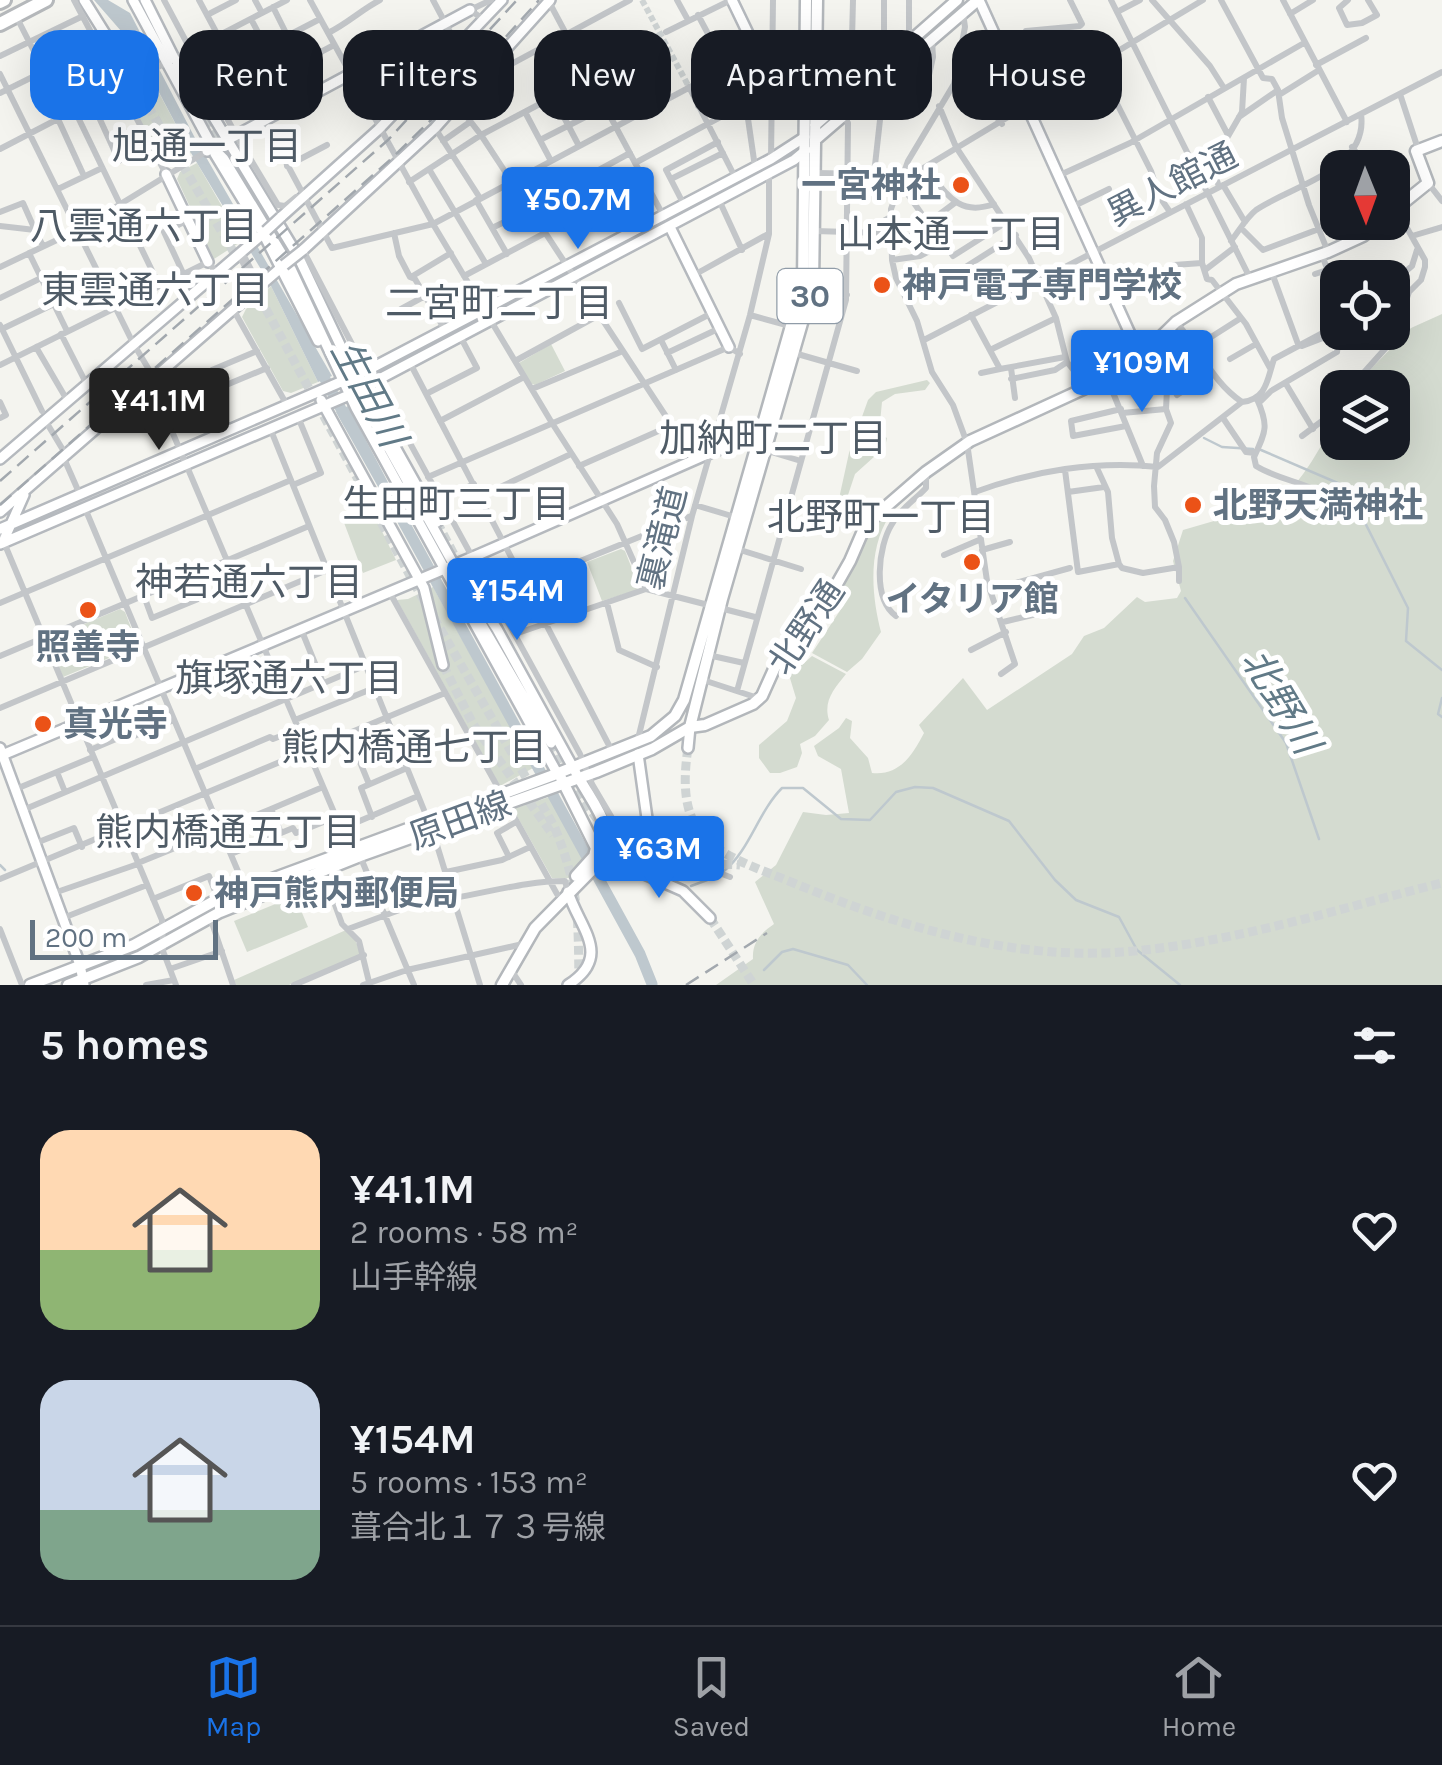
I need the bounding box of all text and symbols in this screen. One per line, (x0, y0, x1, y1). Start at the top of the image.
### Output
chip: Buy (30, 30, 159, 120)
chip: Rent (179, 30, 323, 120)
chip: Filters (343, 30, 514, 120)
chip: New (534, 30, 671, 120)
chip: Apartment (691, 30, 932, 120)
chip: House (952, 30, 1122, 120)
district label: 旭通一丁目 (112, 124, 302, 169)
street label: 異人館通 (1101, 134, 1244, 234)
north arrow (1320, 150, 1410, 240)
map controls (1320, 150, 1410, 460)
place label: 一宮神社 (801, 165, 941, 206)
pin: ¥50.7M (497, 167, 659, 252)
marker: 一宮神社 (950, 174, 972, 196)
text: ¥50.7M (524, 181, 632, 218)
district label: 八雲通六丁目 (30, 204, 258, 249)
district label: 山本通一丁目 (837, 212, 1065, 257)
button: locate (1320, 260, 1410, 350)
place label: 神戸電子専門学校 (902, 265, 1182, 306)
district label: 東雲通六丁目 (41, 268, 269, 313)
road number: 30 (778, 269, 842, 323)
marker: 神戸電子専門学校 (871, 274, 893, 296)
district label: 二宮町二丁目 (385, 281, 613, 326)
pin: ¥109M (1072, 330, 1212, 415)
water label: 生田川 (322, 332, 417, 458)
text: ¥109M (1093, 344, 1191, 381)
pin: ¥41.1M (78, 368, 240, 453)
button: layers (1320, 370, 1410, 460)
text: ¥41.1M (111, 382, 207, 419)
district label: 加納町二丁目 (659, 416, 887, 461)
district label: 生田町三丁目 (342, 482, 570, 527)
street label: 裏滝道 (630, 482, 695, 594)
place label: 北野天満神社 (1213, 485, 1423, 526)
marker: 北野天満神社 (1182, 494, 1204, 516)
district label: 北野町一丁目 (767, 495, 995, 540)
marker: イタリア館 (961, 551, 983, 573)
pin: ¥154M (447, 558, 587, 643)
district label: 神若通六丁目 (135, 560, 363, 605)
text: ¥154M (469, 572, 565, 609)
street label: 北野通 (760, 572, 853, 682)
place label: イタリア館 (885, 579, 1059, 620)
marker: 照善寺 (77, 599, 99, 621)
place label: 照善寺 (35, 627, 141, 668)
water label: 北野川 (1232, 641, 1331, 765)
district label: 旗塚通六丁目 (175, 656, 403, 701)
place label: 真光寺 (63, 704, 168, 745)
marker: 真光寺 (32, 713, 54, 735)
district label: 熊内橋通七丁目 (281, 725, 547, 770)
street label: 原田線 (404, 783, 517, 858)
district label: 熊内橋通五丁目 (95, 810, 361, 855)
pin: ¥63M (600, 816, 718, 901)
text: ¥63M (616, 830, 702, 867)
place label: 神戸熊内郵便局 (214, 873, 459, 914)
marker: 神戸熊内郵便局 (183, 882, 205, 904)
scale bar (30, 915, 218, 960)
text: 200 m (45, 921, 127, 954)
icon: filters (1347, 1018, 1402, 1073)
text: 5 homes (40, 1020, 209, 1070)
text: ¥41.1M (350, 1164, 475, 1214)
icon: home (120, 1170, 240, 1290)
icon: heart (1347, 1203, 1402, 1258)
text: 2 rooms · 58 m² (350, 1214, 578, 1251)
text: 山手幹線 (350, 1259, 478, 1296)
text: ¥154M (350, 1414, 476, 1464)
icon: home (120, 1420, 240, 1540)
icon: heart (1347, 1453, 1402, 1508)
text: 5 rooms · 153 m² (350, 1464, 588, 1501)
text: 葺合北１７３号線 (350, 1509, 606, 1546)
tab: Map (206, 1650, 261, 1743)
tab: Saved (673, 1650, 750, 1743)
tab: Home (1162, 1650, 1236, 1743)

